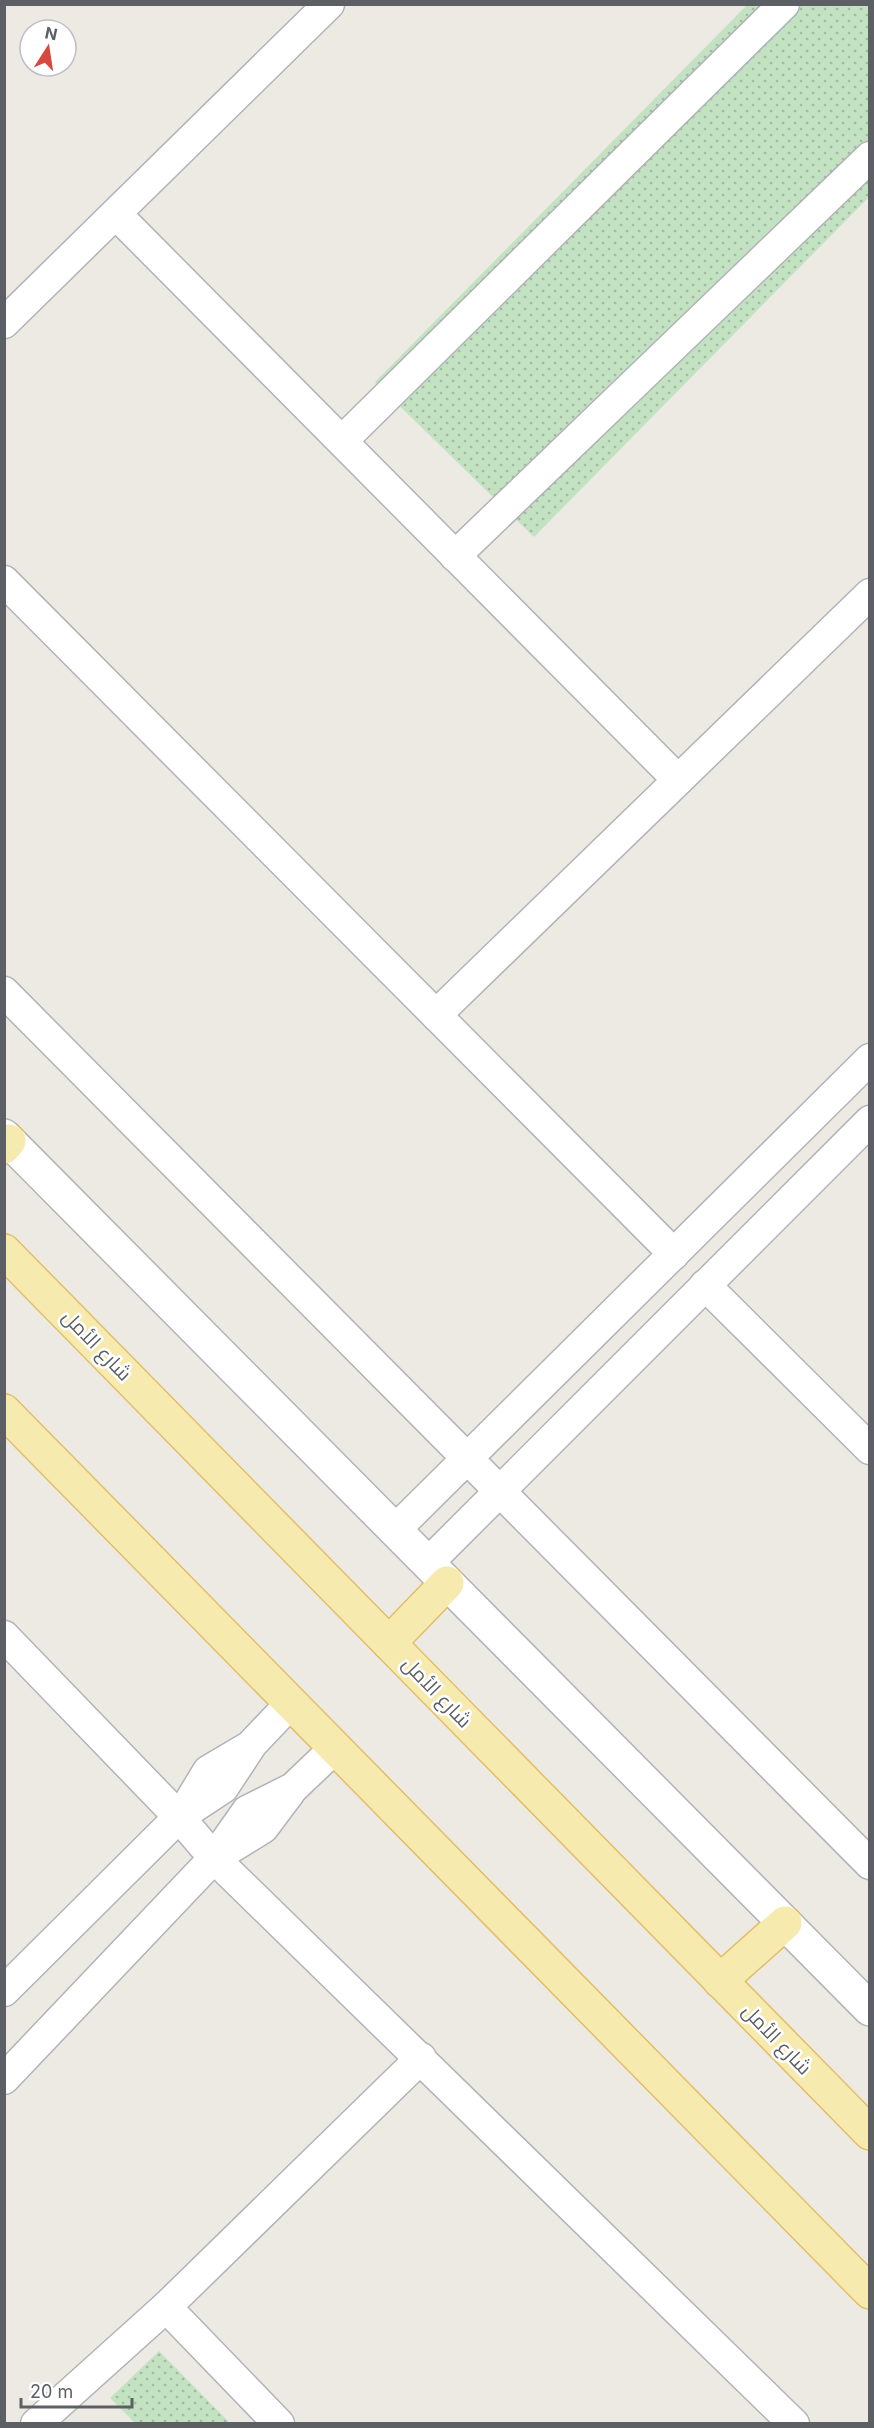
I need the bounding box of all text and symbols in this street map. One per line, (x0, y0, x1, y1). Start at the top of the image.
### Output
north arrow (18, 18, 78, 78)
text: N (43, 22, 59, 44)
street label: شارع الأمل (56, 1304, 137, 1387)
street label: شارع الأمل (396, 1651, 477, 1734)
street label: شارع الأمل (736, 1998, 817, 2081)
scale bar (21, 2371, 132, 2409)
text: 20 m (30, 2381, 73, 2402)

